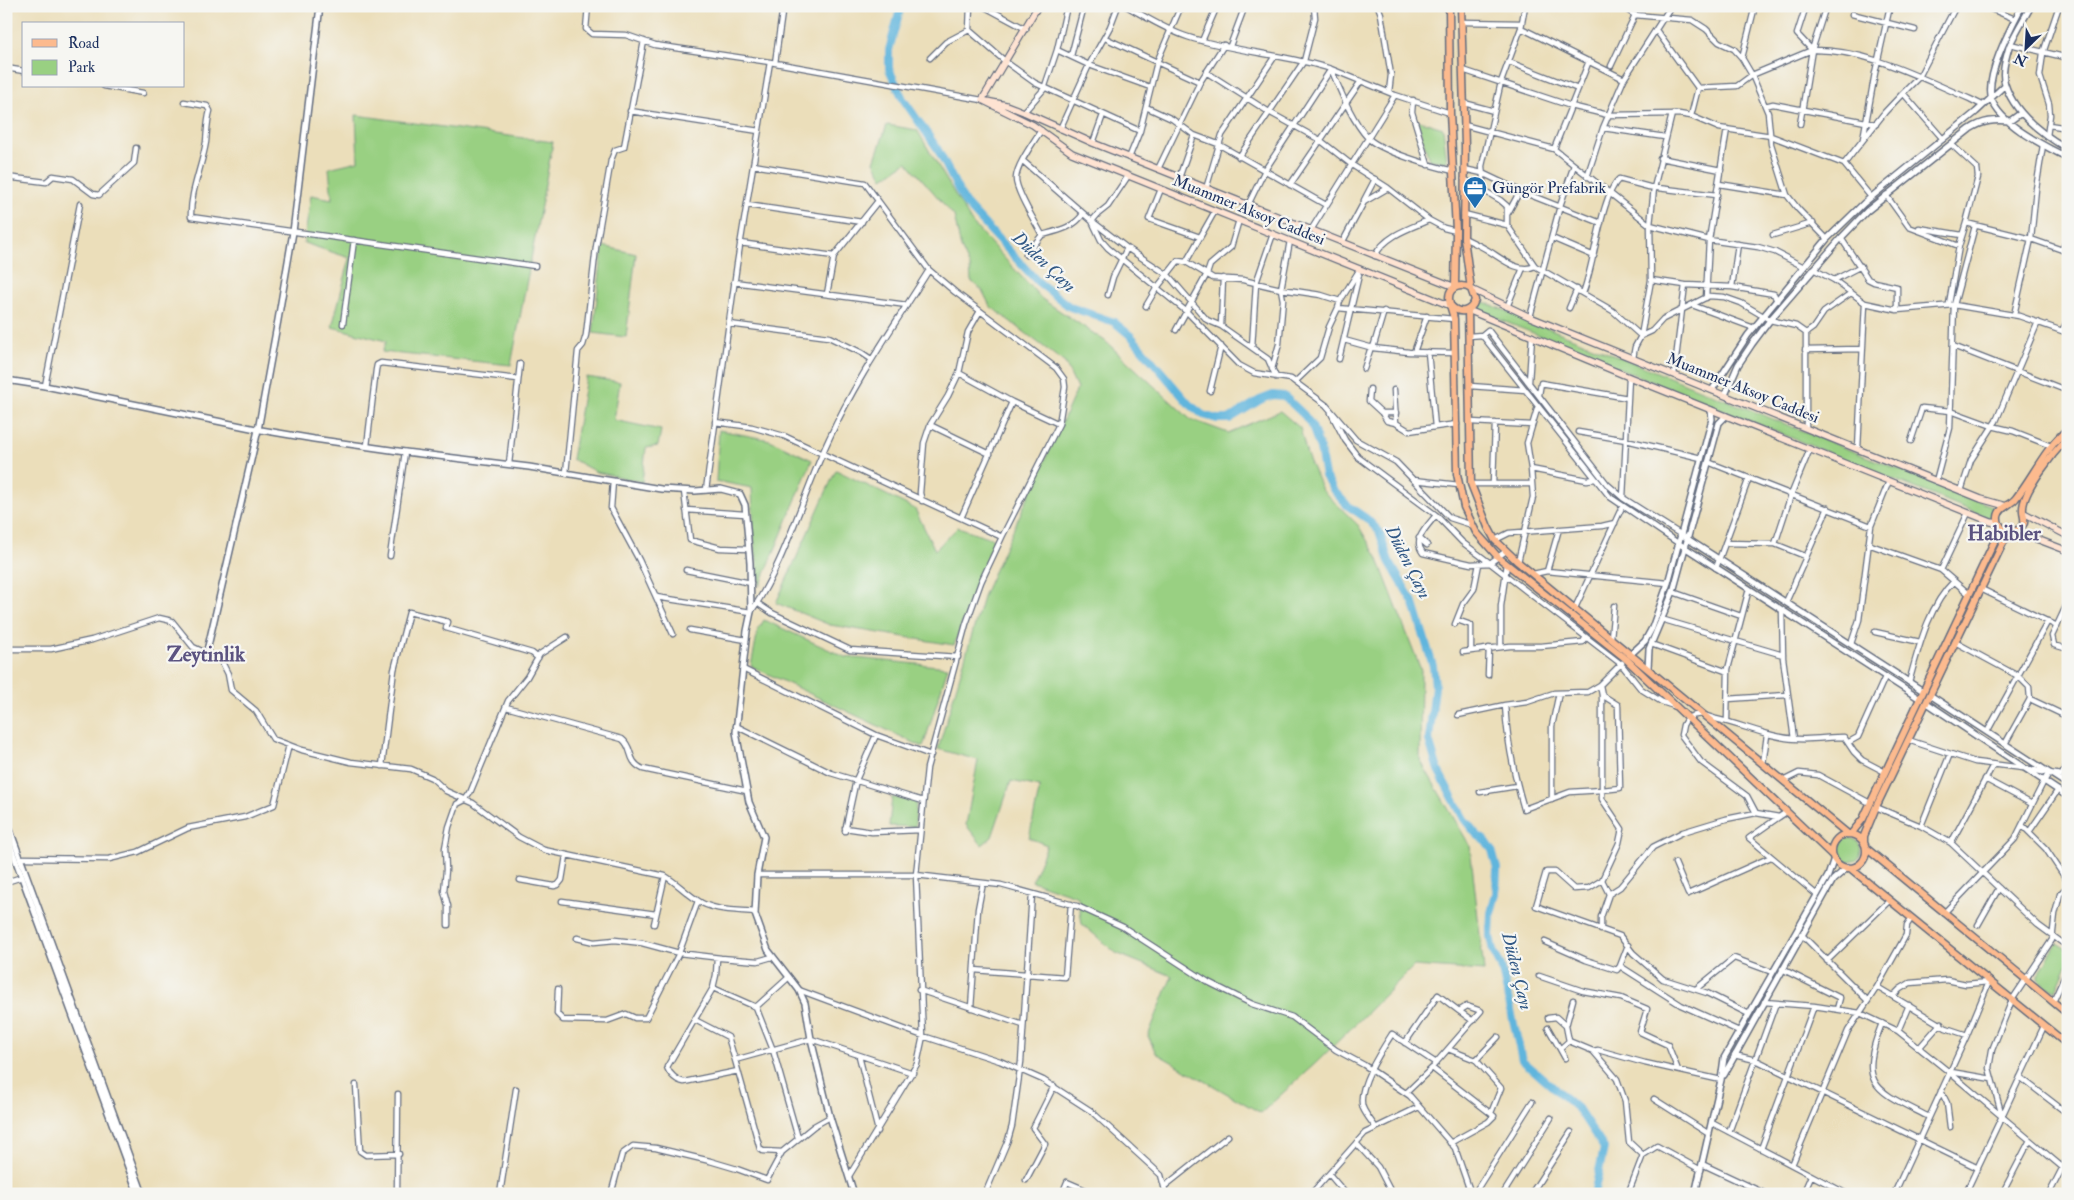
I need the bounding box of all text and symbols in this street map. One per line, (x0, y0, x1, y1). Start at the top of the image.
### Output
legend (22, 22, 185, 88)
north arrow (2002, 22, 2052, 72)
text: Road (68, 34, 100, 53)
text: N (2011, 49, 2031, 70)
text: Park (68, 58, 95, 77)
street label: Muammer Aksoy Caddesi (1170, 170, 1328, 250)
office icon: Güngör Prefabrik (1462, 175, 1488, 209)
place label: Güngör Prefabrik (1492, 178, 1606, 198)
water label: Düden Çayı (1006, 226, 1081, 297)
street label: Muammer Aksoy Caddesi (1664, 348, 1822, 428)
district label: Habibler (1967, 520, 2042, 547)
water label: Düden Çayı (1379, 521, 1436, 603)
district label: Zeytinlik (167, 641, 246, 668)
water label: Düden Çayı (1496, 929, 1538, 1012)

